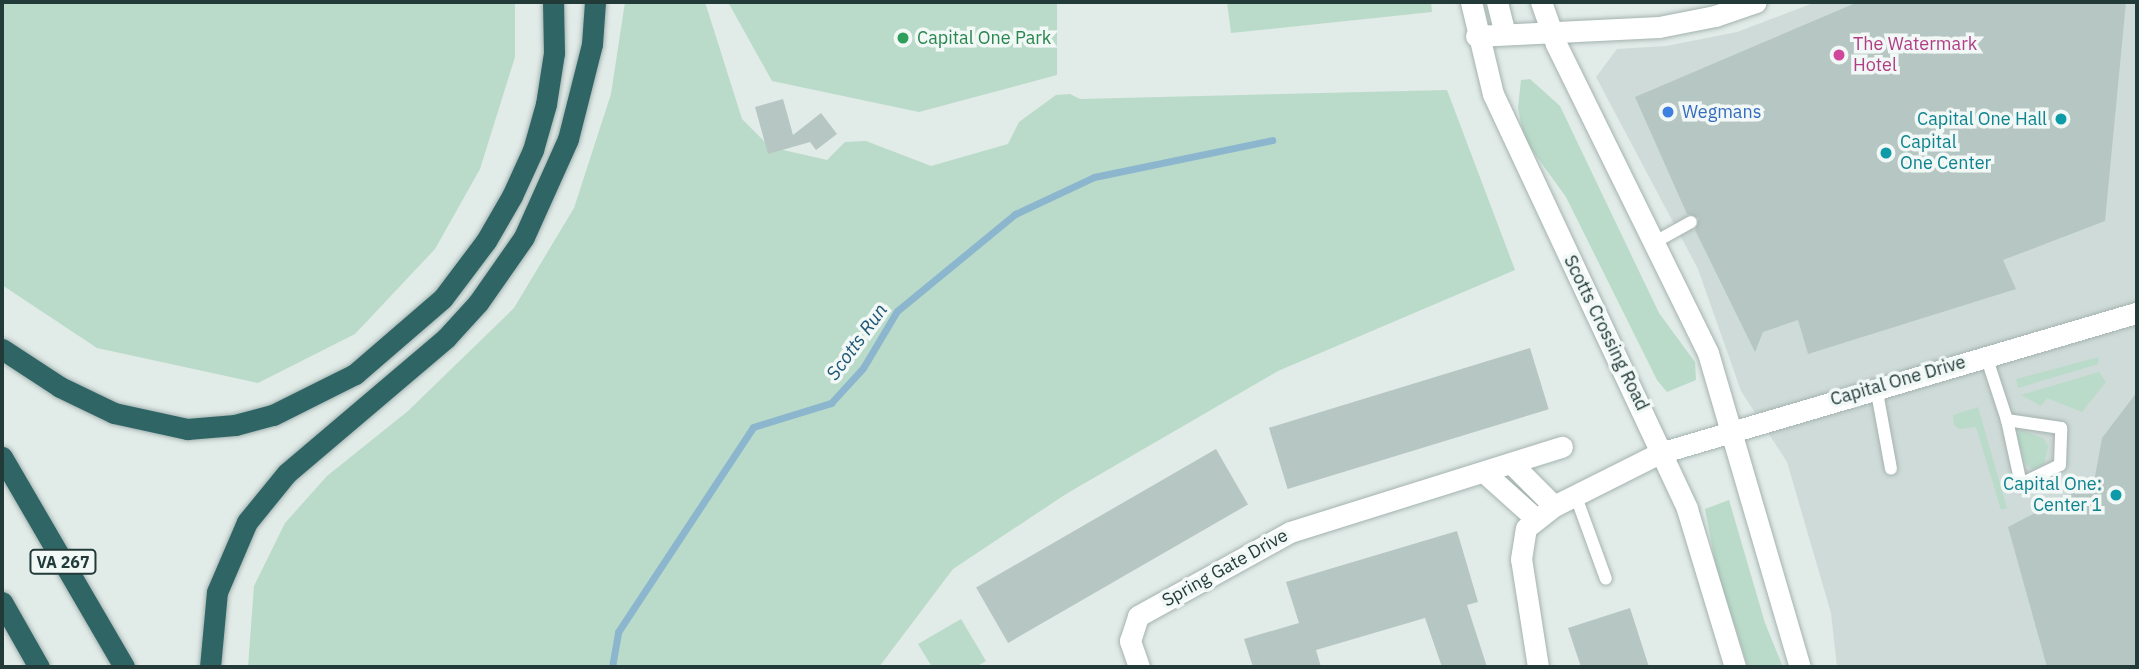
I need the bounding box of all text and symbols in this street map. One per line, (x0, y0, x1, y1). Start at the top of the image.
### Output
place label: Capital One Park (917, 27, 1051, 49)
marker: Capital One Park (895, 30, 911, 46)
place label: The Watermark Hotel (1853, 34, 1977, 76)
marker: The Watermark Hotel (1831, 47, 1847, 63)
place label: Wegmans (1682, 101, 1761, 123)
marker: Wegmans (1660, 104, 1676, 120)
place label: Capital One Hall (1917, 108, 2047, 130)
marker: Capital One Hall (2053, 111, 2069, 127)
place label: Capital One Center (1900, 132, 1991, 174)
marker: Capital One Center (1878, 145, 1894, 161)
street label: Scotts Crossing Road (1559, 252, 1653, 414)
water label: Scotts Run (822, 299, 892, 385)
street label: Capital One Drive (1828, 351, 1968, 411)
place label: Capital One: Center 1 (2003, 474, 2102, 516)
marker: Capital One: Center 1 (2108, 487, 2124, 503)
street label: Spring Gate Drive (1158, 525, 1292, 611)
road number: VA 267 (28, 550, 98, 575)

